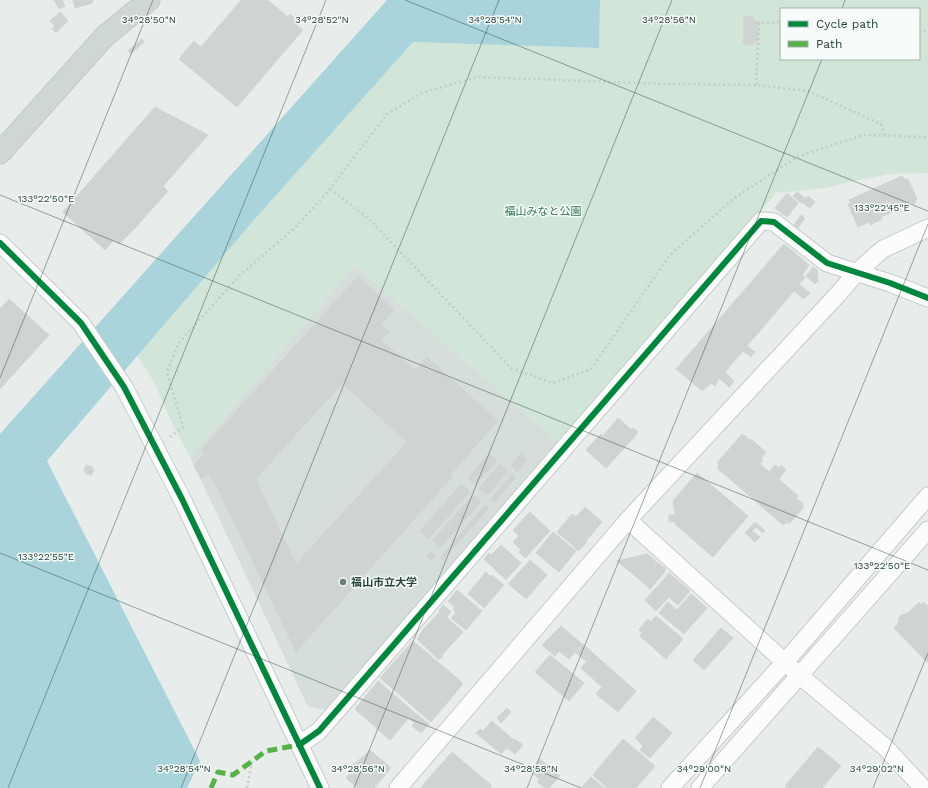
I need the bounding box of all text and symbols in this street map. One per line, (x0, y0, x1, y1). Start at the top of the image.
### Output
legend (780, 8, 920, 60)
text: 34°28'50"N (122, 14, 176, 25)
text: 34°28'52"N (295, 14, 349, 25)
text: 34°28'54"N (468, 14, 522, 25)
text: 34°28'56"N (642, 14, 696, 25)
text: Cycle path (816, 17, 878, 31)
text: Path (816, 37, 842, 51)
text: 133°22'50"E (18, 193, 74, 204)
text: 133°22'45"E (854, 202, 910, 213)
park label: 福山みなと公園 (505, 205, 582, 218)
text: 133°22'55"E (18, 551, 74, 562)
text: 133°22'50"E (854, 560, 910, 571)
place label: 福山市立大学 (351, 576, 417, 589)
marker: 福山市立大学 (338, 577, 348, 587)
text: 34°28'54"N (157, 763, 211, 774)
text: 34°28'56"N (331, 763, 385, 774)
text: 34°28'58"N (504, 763, 558, 774)
text: 34°29'00"N (677, 763, 731, 774)
text: 34°29'02"N (850, 763, 904, 774)

